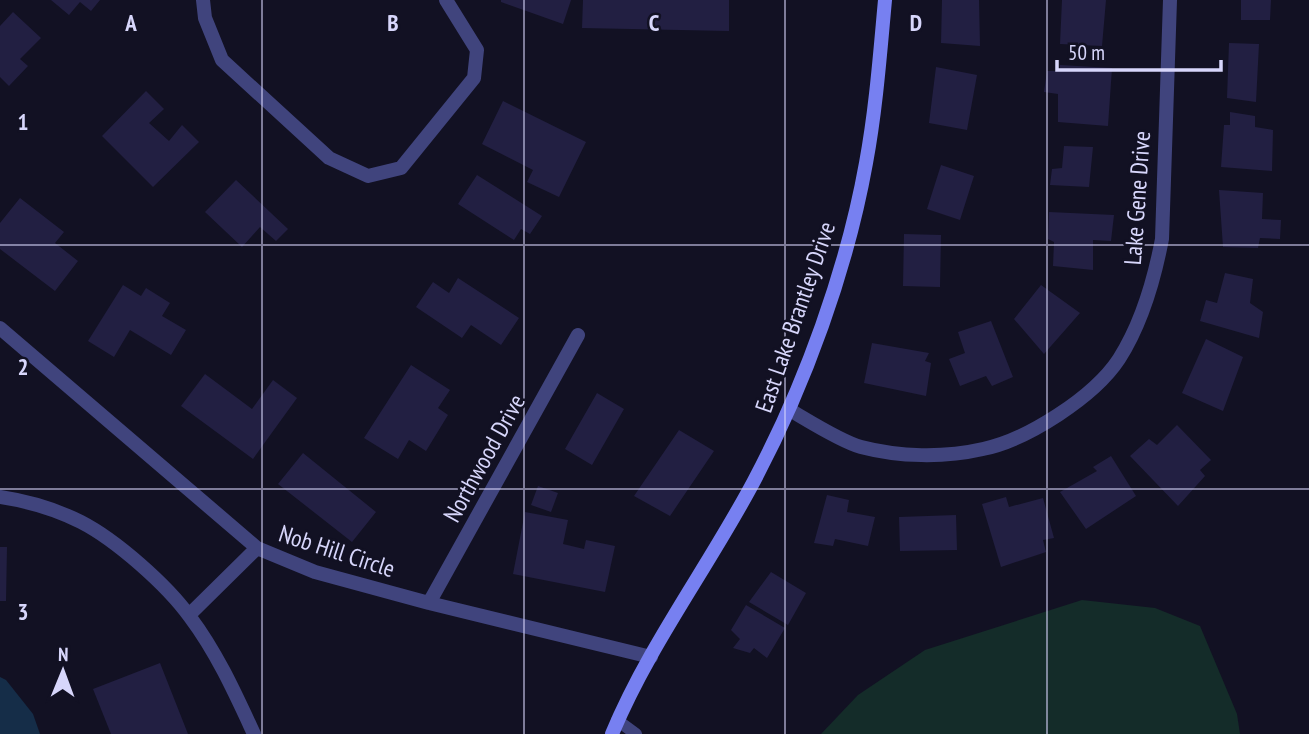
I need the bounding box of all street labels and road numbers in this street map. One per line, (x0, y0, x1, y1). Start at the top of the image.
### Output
street label: Lake Gene Drive (1117, 130, 1157, 266)
street label: East Lake Brantley Drive (748, 218, 842, 416)
street label: Northwood Drive (436, 389, 532, 527)
street label: Nob Hill Circle (275, 518, 399, 584)

